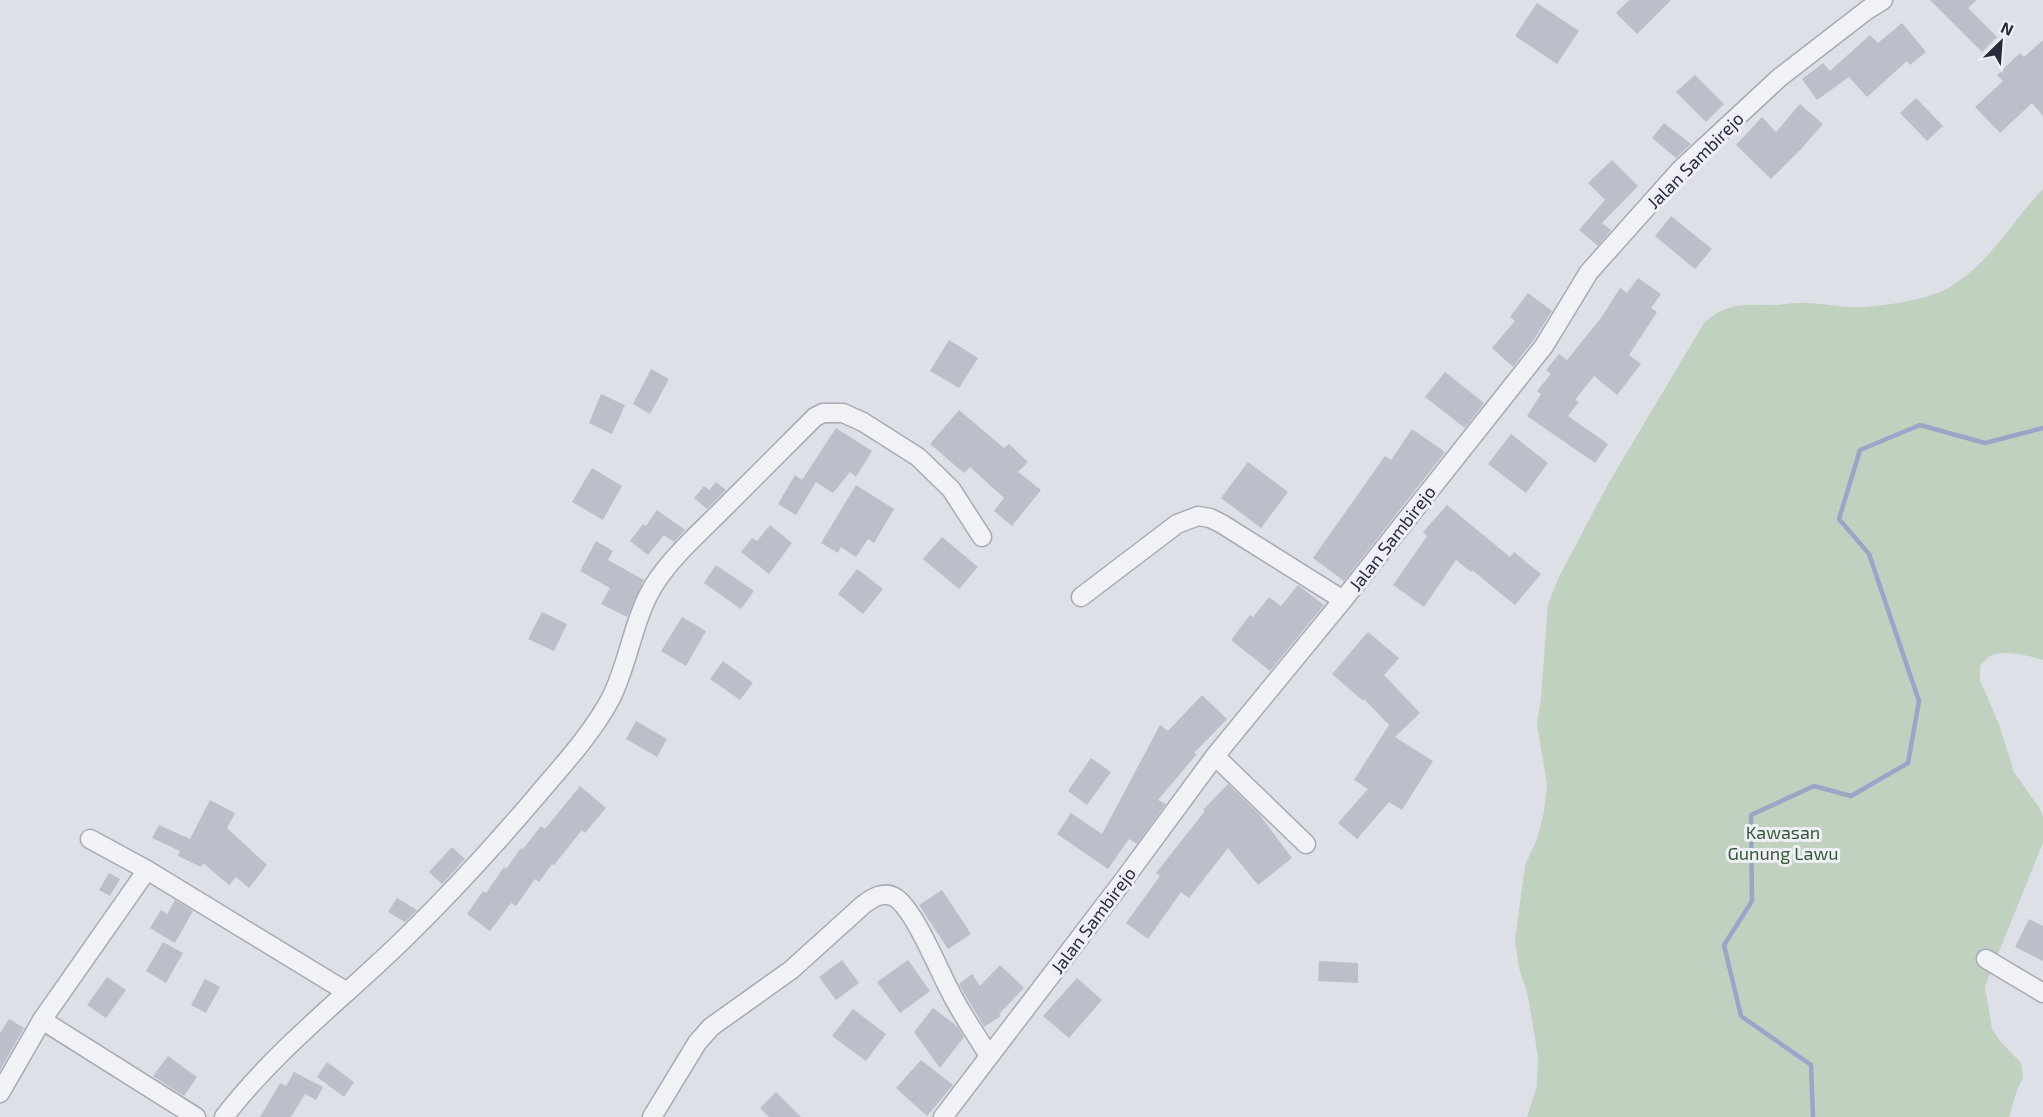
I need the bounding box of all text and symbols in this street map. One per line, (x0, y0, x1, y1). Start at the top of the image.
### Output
north arrow (1971, 12, 2031, 72)
text: N (1998, 17, 2017, 39)
street label: Jalan Sambirejo (1642, 107, 1748, 213)
street label: Jalan Sambirejo (1344, 481, 1440, 595)
park label: Kawasan Gunung Lawu (1727, 821, 1839, 864)
street label: Jalan Sambirejo (1046, 862, 1140, 978)

